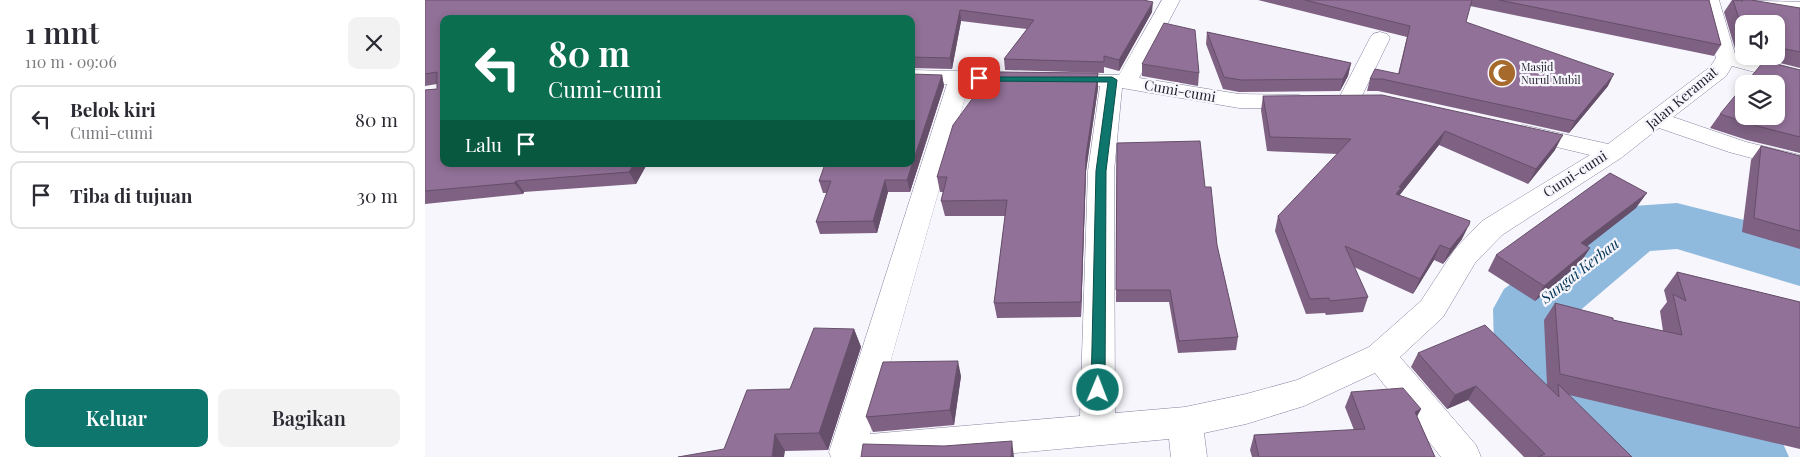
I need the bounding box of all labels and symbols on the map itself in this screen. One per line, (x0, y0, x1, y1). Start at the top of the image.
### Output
pin (958, 57, 1000, 99)
mosque icon: Masjid Nurul Mubil (1487, 58, 1517, 88)
place label: Masjid Nurul Mubil (1521, 59, 1581, 87)
street label: Jalan Keramat (1641, 61, 1722, 134)
street label: Cumi-cumi (1143, 75, 1217, 106)
street label: Cumi-cumi (1539, 146, 1610, 201)
water label: Sungai Kerbau (1535, 233, 1623, 308)
position arrow (1071, 363, 1123, 415)

